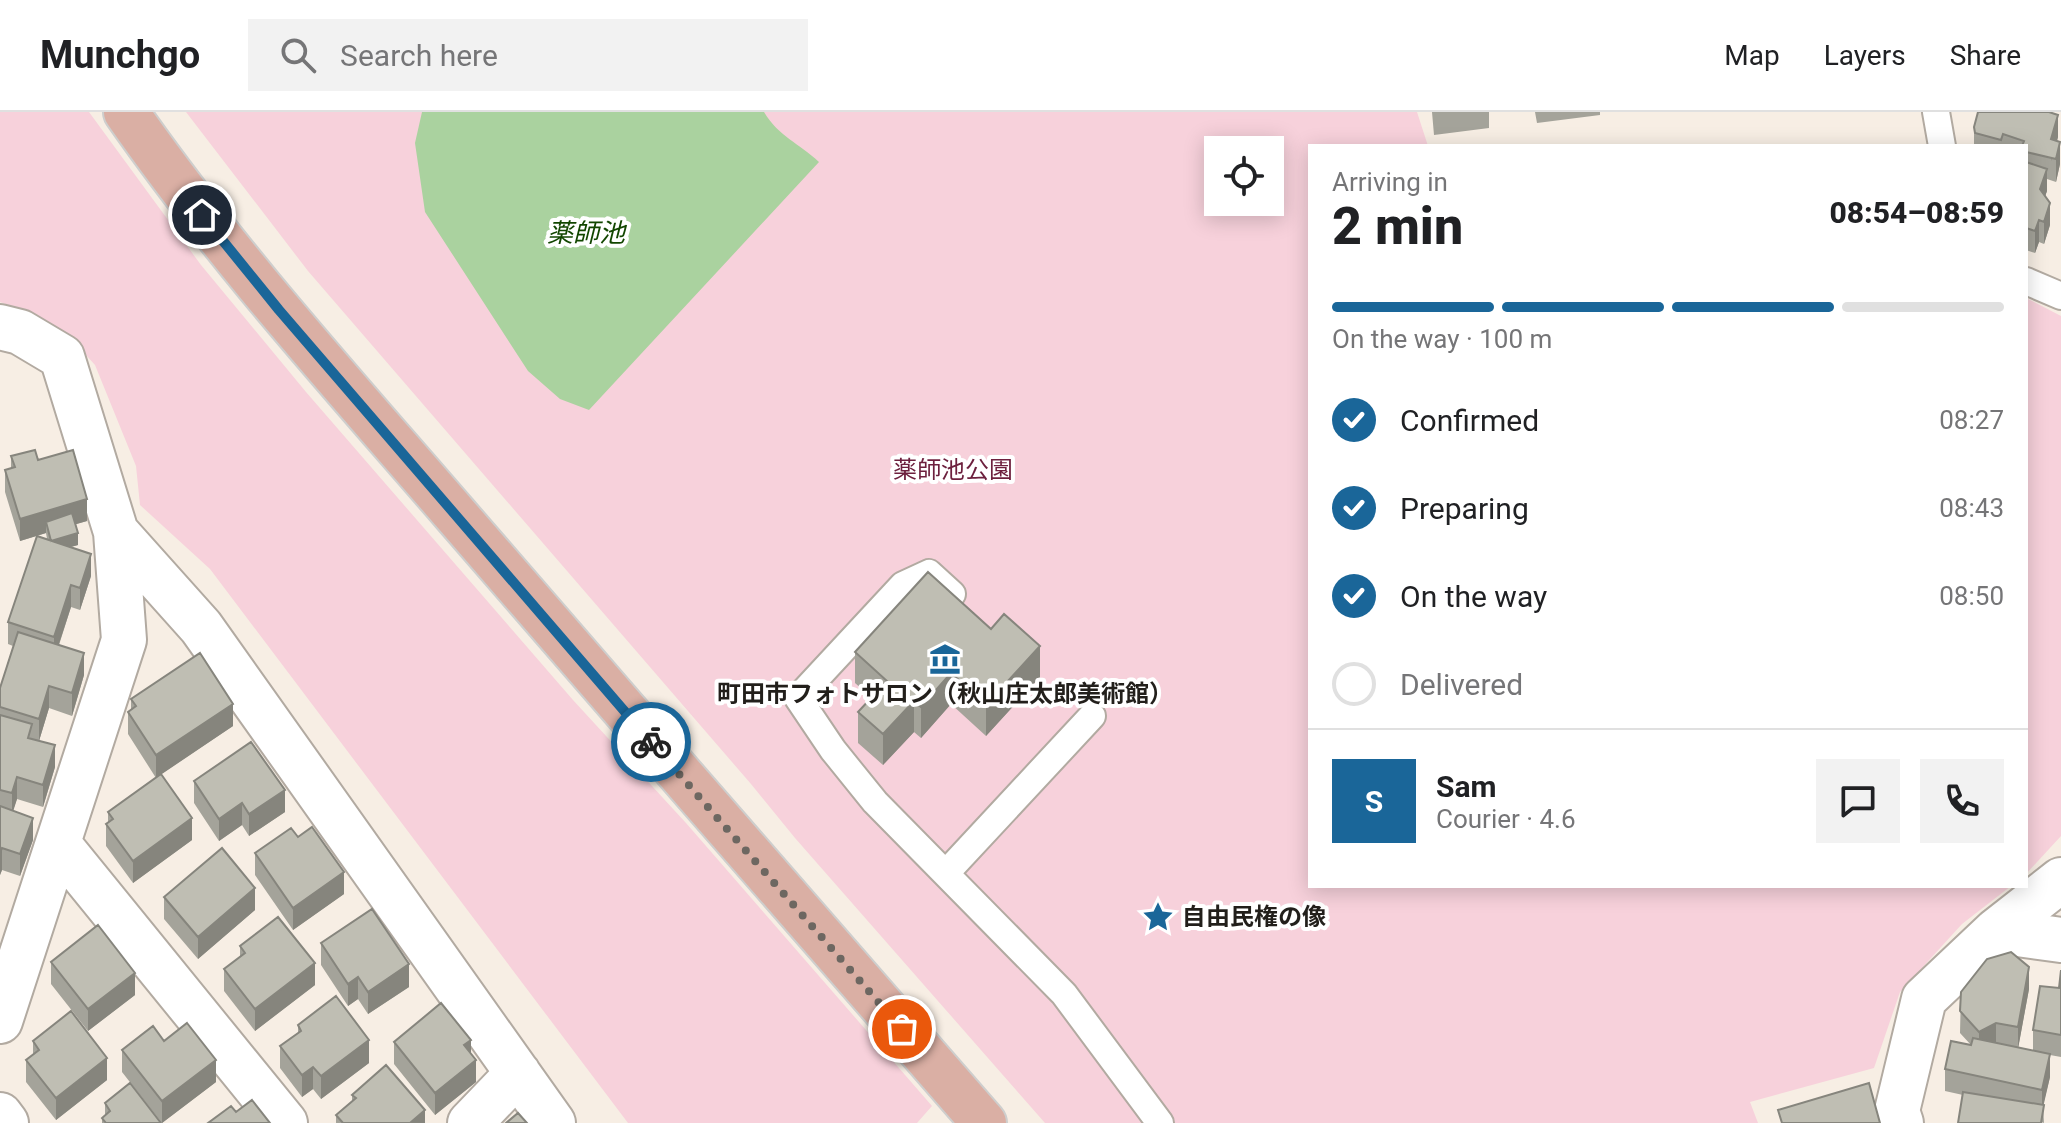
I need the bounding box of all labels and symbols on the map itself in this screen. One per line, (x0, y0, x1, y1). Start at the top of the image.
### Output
pin (168, 181, 236, 249)
water label: 薬師池 (547, 218, 628, 248)
park label: 薬師池公園 (893, 456, 1013, 484)
museum icon: 町田市フォトサロン（秋山庄太郎美術館） (928, 642, 962, 676)
place label: 町田市フォトサロン（秋山庄太郎美術館） (717, 680, 1173, 708)
courier (611, 702, 691, 782)
place icon: 自由民権の像 (1141, 900, 1175, 934)
place label: 自由民権の像 (1182, 903, 1326, 931)
pin (868, 995, 936, 1063)

